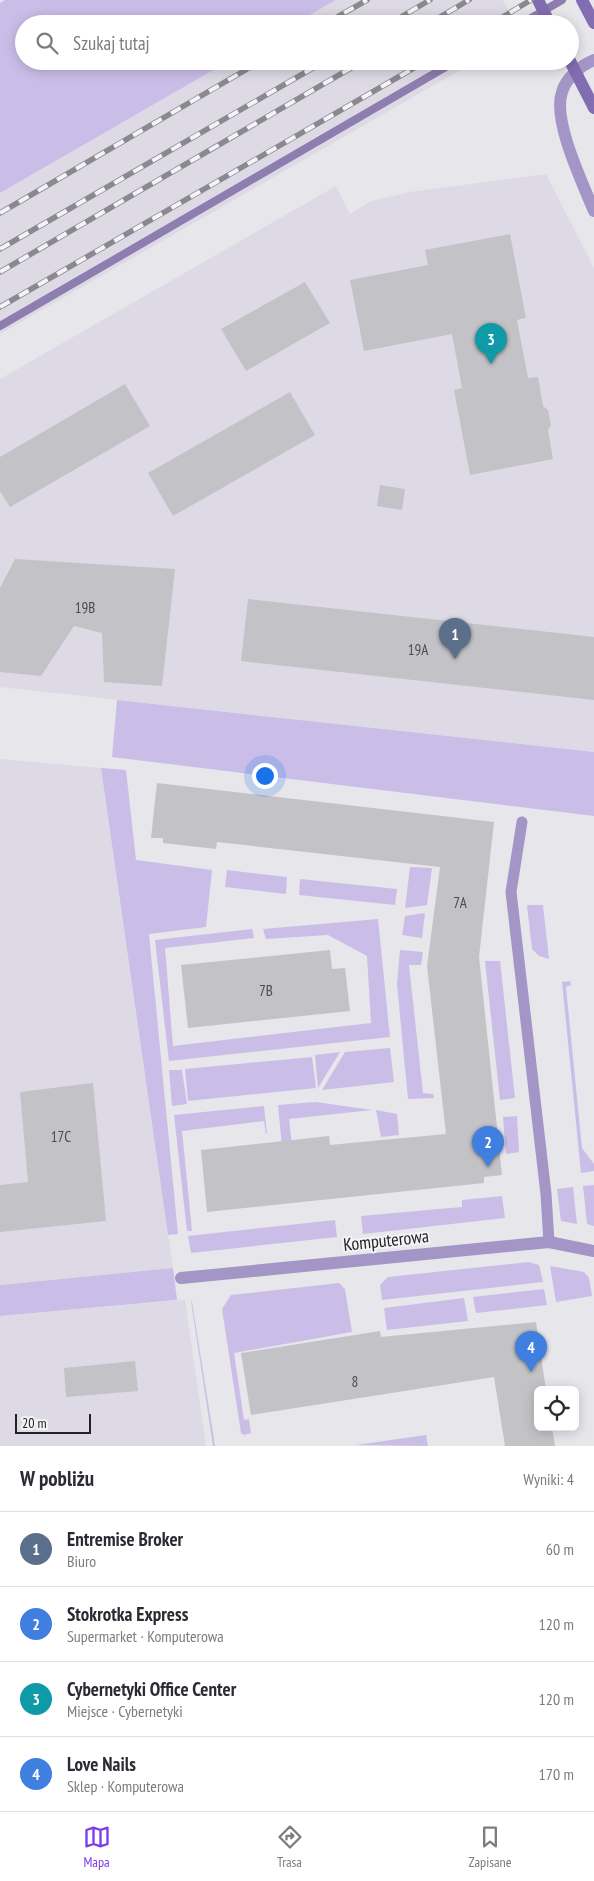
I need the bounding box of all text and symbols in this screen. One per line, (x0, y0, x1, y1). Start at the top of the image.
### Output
search box (15, 15, 579, 70)
icon: search (33, 29, 61, 57)
text: Szukaj tutaj (73, 31, 150, 55)
pin: 3 (475, 323, 507, 364)
house number: 19B (75, 598, 95, 617)
pin: 1 (439, 618, 471, 659)
house number: 19A (408, 640, 429, 659)
your location (252, 763, 278, 789)
house number: 7A (453, 893, 468, 912)
house number: 7B (259, 981, 273, 1000)
pin: 2 (472, 1126, 504, 1167)
house number: 17C (51, 1127, 71, 1146)
street label: Komputerowa (342, 1224, 430, 1256)
pin: 4 (515, 1331, 547, 1372)
house number: 8 (352, 1372, 358, 1391)
map controls (534, 1386, 579, 1431)
button: locate (534, 1386, 579, 1431)
scale bar (15, 1411, 91, 1434)
text: 20 m (22, 1414, 47, 1432)
text: W pobliżu (20, 1465, 94, 1492)
text: Wyniki: 4 (523, 1469, 574, 1489)
text: Entremise Broker (67, 1527, 183, 1551)
text: 1 (32, 1539, 40, 1559)
text: 60 m (546, 1539, 574, 1559)
text: Biuro (67, 1551, 96, 1571)
text: Stokrotka Express (67, 1602, 188, 1626)
text: 2 (32, 1614, 40, 1634)
text: 120 m (539, 1614, 574, 1634)
text: Supermarket · Komputerowa (67, 1626, 224, 1646)
text: Cybernetyki Office Center (67, 1677, 236, 1701)
text: 3 (32, 1689, 40, 1709)
text: 120 m (539, 1689, 574, 1709)
text: Miejsce · Cybernetyki (67, 1701, 183, 1721)
text: Love Nails (67, 1752, 136, 1776)
text: 4 (32, 1764, 40, 1784)
text: 170 m (539, 1764, 574, 1784)
text: Sklep · Komputerowa (67, 1776, 184, 1796)
tab: Mapa (83, 1823, 111, 1871)
tab: Trasa (276, 1823, 304, 1871)
tab: Zapisane (469, 1823, 511, 1871)

